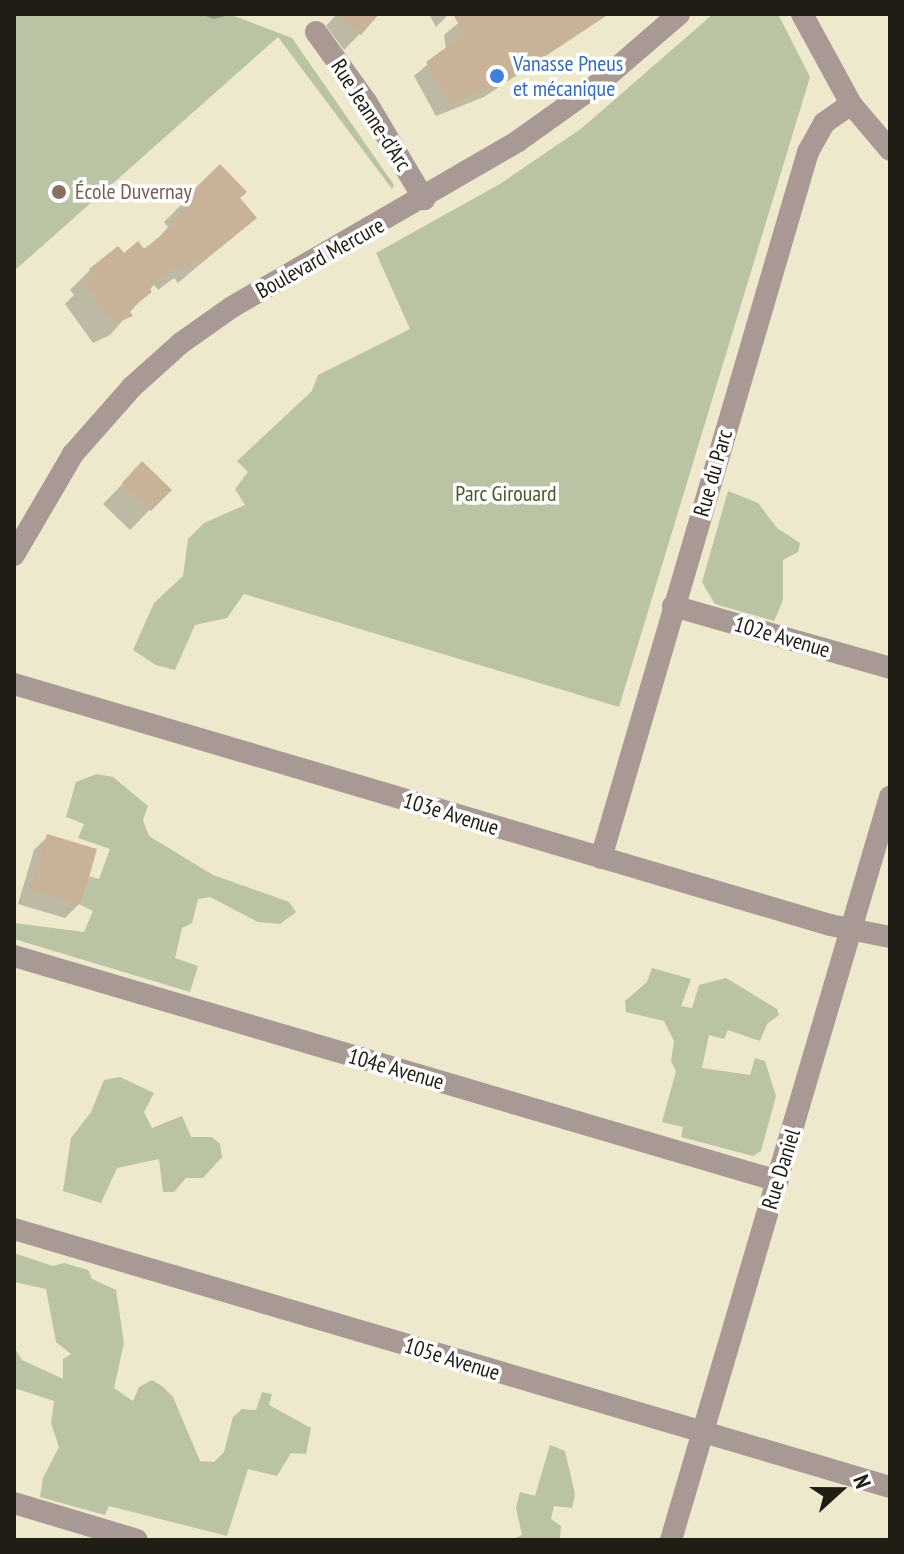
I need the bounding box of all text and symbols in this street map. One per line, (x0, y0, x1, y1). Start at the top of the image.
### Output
place label: Vanasse Pneus et mécanique (513, 50, 623, 102)
street label: Rue Jeanne-d'Arc (325, 54, 417, 176)
marker: Vanasse Pneus et mécanique (488, 67, 506, 85)
place label: École Duvernay (75, 179, 192, 205)
marker: École Duvernay (50, 183, 68, 201)
street label: Boulevard Mercure (251, 212, 389, 304)
street label: Rue du Parc (688, 426, 738, 520)
park label: Parc Girouard (455, 481, 557, 507)
street label: 102e Avenue (731, 611, 833, 663)
street label: 103e Avenue (400, 787, 502, 841)
street label: 104e Avenue (345, 1043, 447, 1095)
street label: Rue Daniel (756, 1126, 806, 1212)
street label: 105e Avenue (401, 1332, 503, 1386)
north arrow (800, 1450, 880, 1530)
text: N (847, 1471, 878, 1492)

